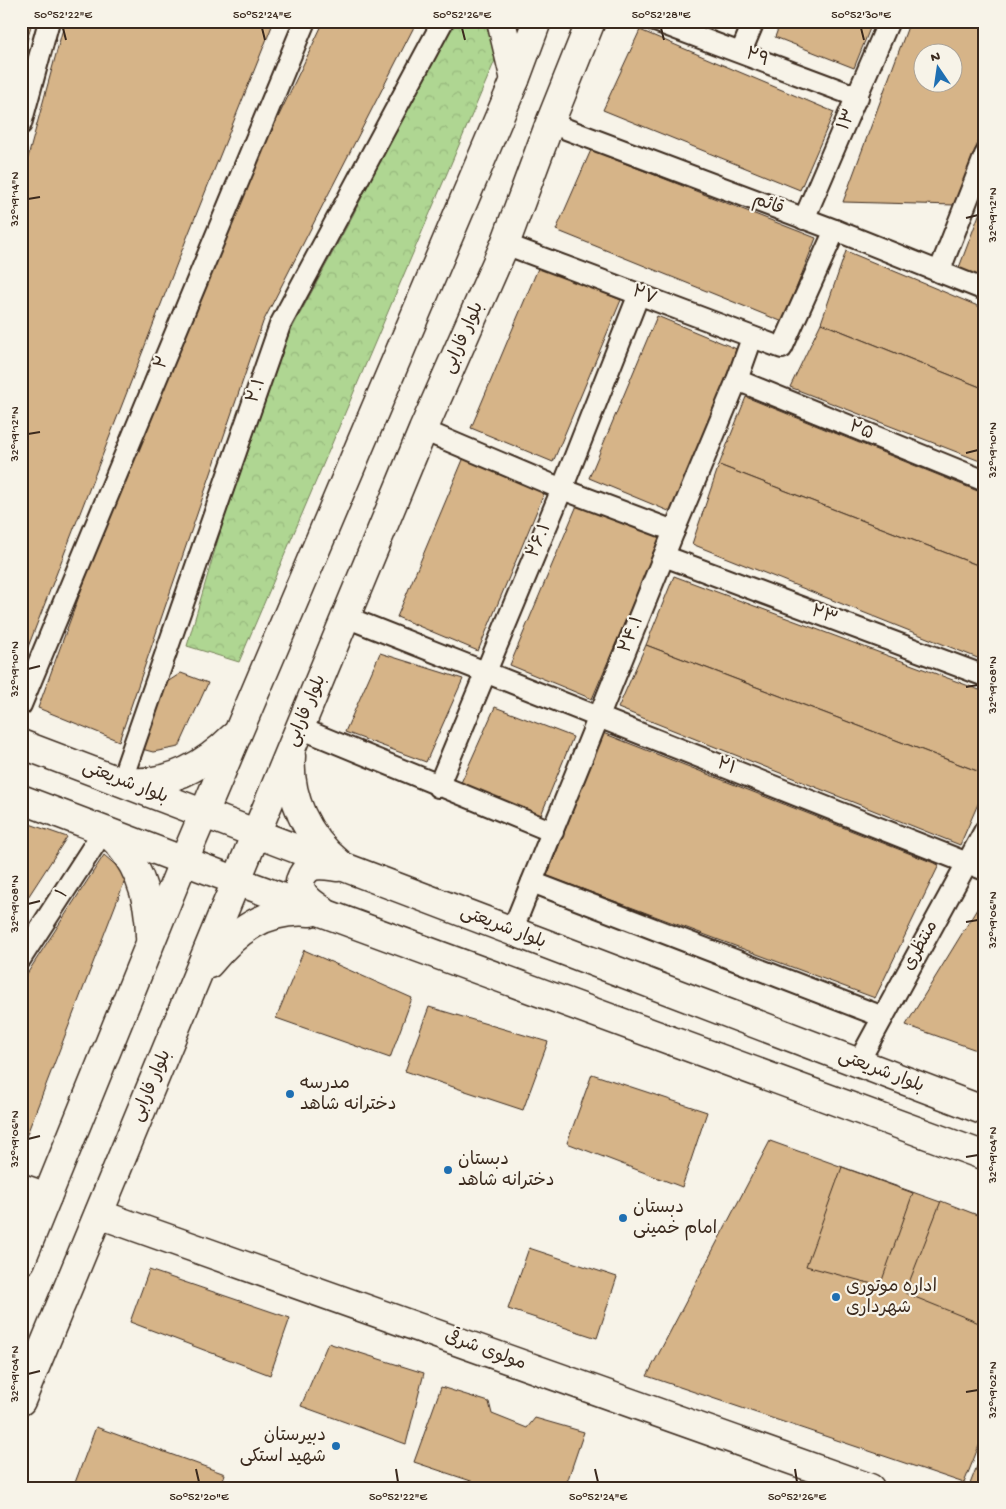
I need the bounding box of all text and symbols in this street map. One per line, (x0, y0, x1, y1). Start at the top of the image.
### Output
text: 50°52'22"E (34, 9, 93, 23)
text: 50°52'24"E (233, 9, 291, 23)
text: 50°52'26"E (433, 9, 492, 23)
text: 50°52'28"E (632, 9, 691, 23)
text: 50°52'30"E (831, 9, 891, 23)
north arrow (914, 42, 964, 92)
street label: ۲۹ (742, 44, 772, 72)
text: N (929, 48, 942, 67)
street label: ۱۳ (834, 106, 862, 134)
text: 32°19'14"N (9, 171, 23, 227)
text: 32°19'12"N (987, 187, 1001, 243)
street label: قائم (749, 190, 786, 221)
street label: ۲۷ (629, 282, 659, 310)
street label: بلوار فارابی (439, 299, 489, 377)
street label: ۲ (151, 353, 175, 373)
street label: ۲.۱ (243, 376, 271, 406)
text: 32°19'12"N (9, 406, 23, 462)
street label: ۲۵ (846, 417, 876, 445)
text: 32°19'10"N (987, 422, 1001, 479)
street label: ۲۶.۱ (523, 521, 557, 561)
street label: ۲۳ (808, 601, 840, 631)
street label: ۲۴.۱ (615, 614, 649, 656)
text: 32°19'10"N (9, 641, 23, 698)
text: 32°19'08"N (987, 656, 1001, 715)
street label: بلوار فارابی (282, 672, 332, 750)
street label: ۲۱ (713, 754, 739, 780)
street label: بلوار شریعتی (79, 757, 171, 809)
text: 32°19'08"N (9, 875, 23, 934)
street label: ۱ (52, 886, 74, 902)
text: 32°19'06"N (987, 891, 1001, 950)
street label: بلوار شریعتی (457, 902, 549, 954)
street label: منتظری (899, 917, 943, 975)
street label: بلوار شریعتی (835, 1046, 927, 1098)
street label: بلوار فارابی (127, 1047, 177, 1125)
place label: مدرسه دخترانه شاهد (300, 1074, 397, 1116)
marker: مدرسه دخترانه شاهد (284, 1088, 296, 1100)
text: 32°19'06"N (9, 1110, 23, 1169)
text: 32°19'04"N (987, 1126, 1001, 1184)
place label: دبستان دخترانه شاهد (458, 1150, 555, 1192)
marker: دبستان دخترانه شاهد (442, 1164, 454, 1176)
place label: دبستان امام خمینی (633, 1198, 717, 1241)
marker: دبستان امام خمینی (617, 1212, 629, 1224)
place label: اداره موتوری شهرداری (846, 1277, 937, 1319)
marker: اداره موتوری شهرداری (830, 1291, 842, 1303)
street label: مولوی شرقی (441, 1323, 530, 1375)
text: 32°19'04"N (9, 1345, 23, 1403)
text: 32°19'02"N (987, 1361, 1001, 1419)
place label: دبیرستان شهید استکی (240, 1426, 326, 1468)
marker: دبیرستان شهید استکی (330, 1440, 342, 1452)
text: 50°52'20"E (170, 1491, 229, 1505)
text: 50°52'22"E (369, 1491, 428, 1505)
text: 50°52'24"E (569, 1491, 627, 1505)
text: 50°52'26"E (768, 1491, 827, 1505)

